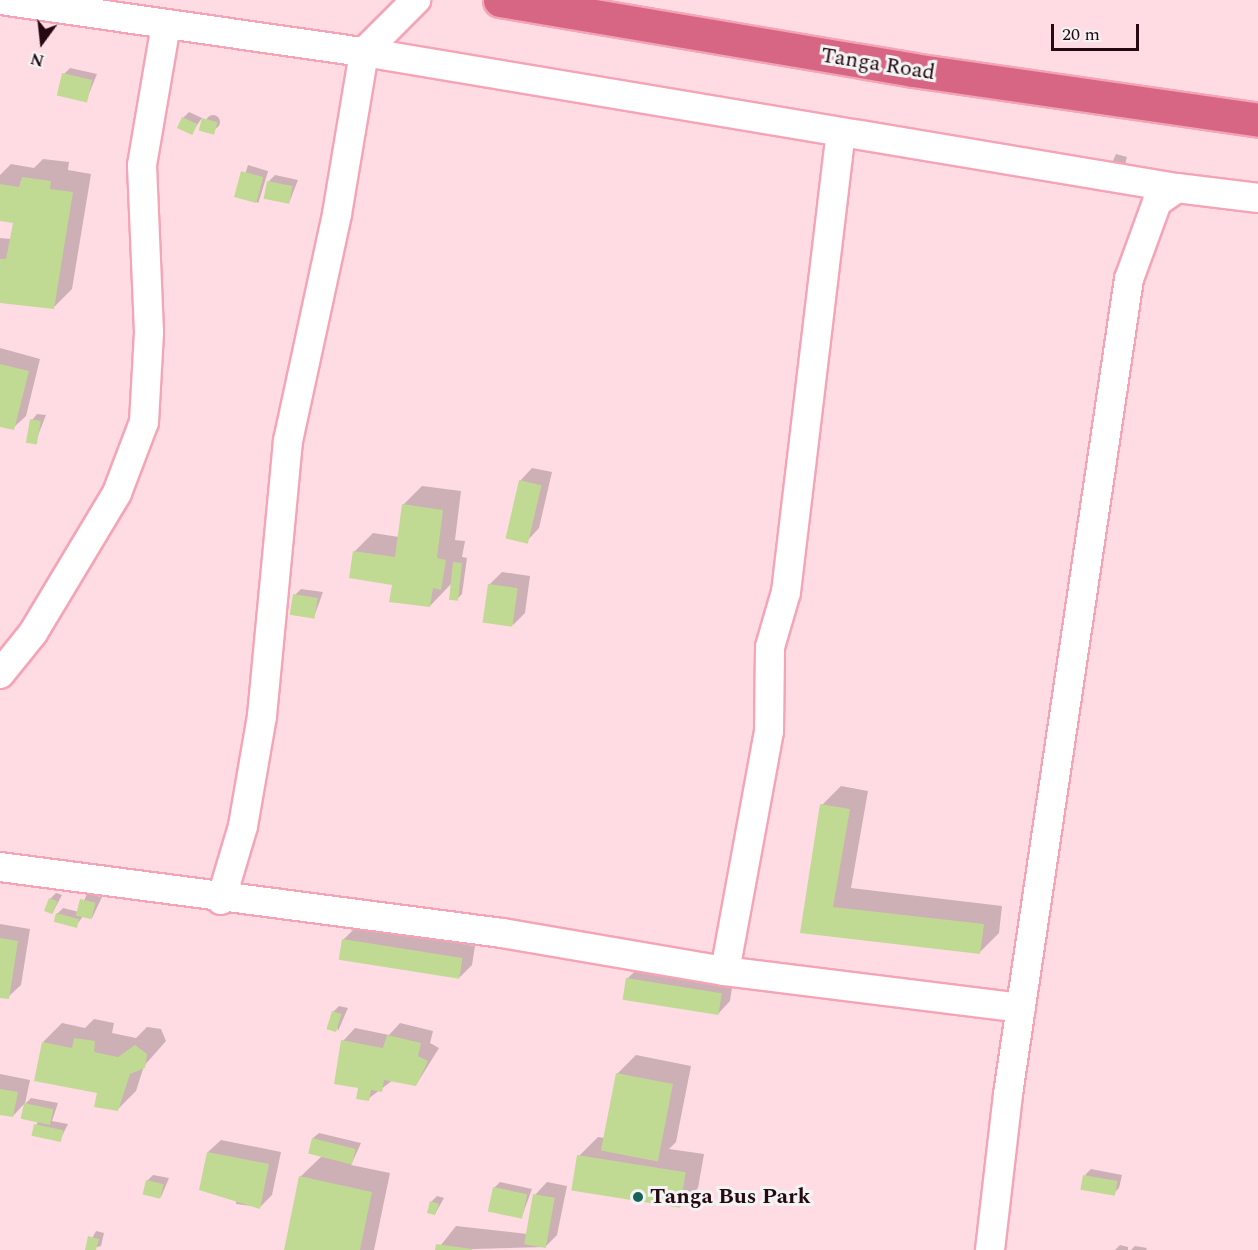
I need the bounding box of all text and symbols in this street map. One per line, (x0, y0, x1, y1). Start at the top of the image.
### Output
north arrow (12, 12, 72, 72)
scale bar (1054, 12, 1142, 50)
text: 20 m (1062, 21, 1100, 48)
street label: Tanga Road (819, 42, 937, 86)
text: N (28, 46, 47, 73)
place label: Tanga Bus Park (650, 1184, 811, 1210)
marker: Tanga Bus Park (631, 1190, 645, 1204)

